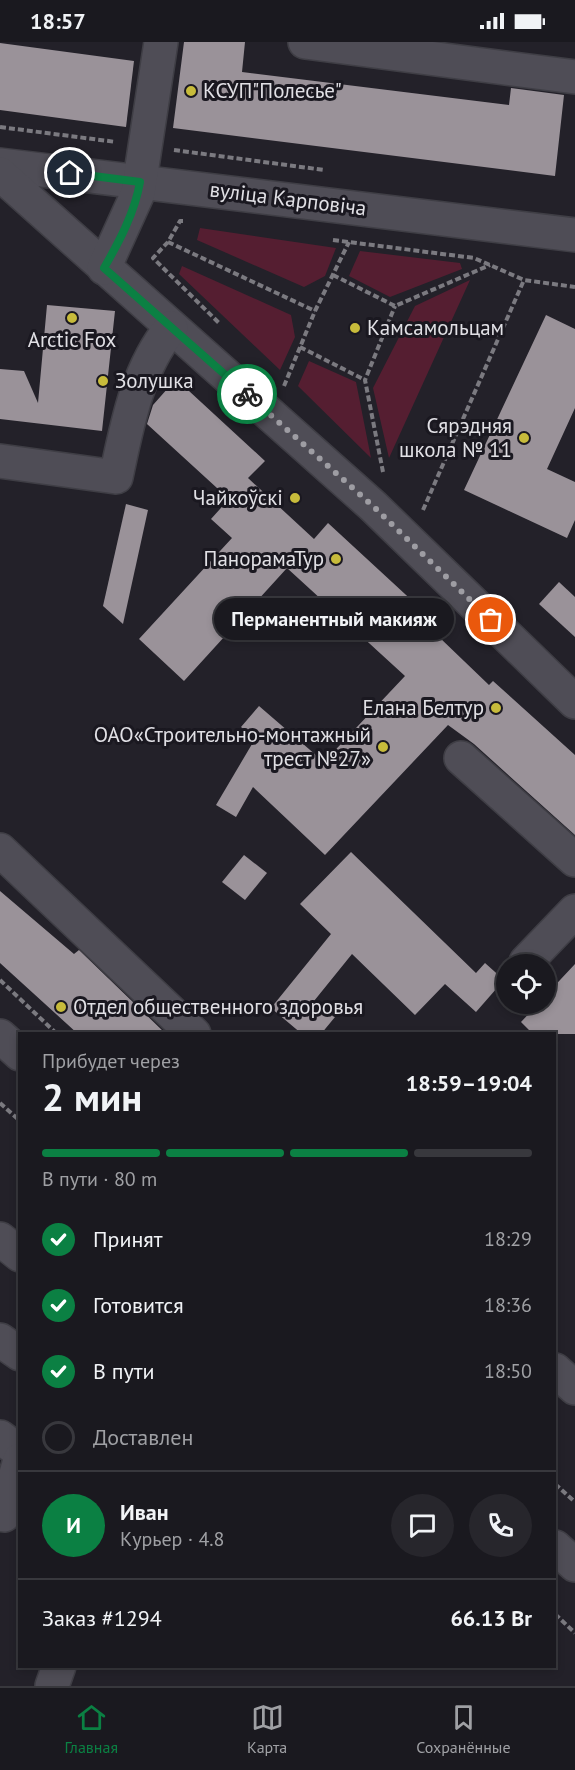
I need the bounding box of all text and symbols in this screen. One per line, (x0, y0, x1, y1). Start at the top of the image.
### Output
text: 18:57 (30, 7, 86, 35)
place label: КСУП"Полесье" (203, 77, 342, 104)
marker: КСУП"Полесье" (184, 84, 198, 98)
pin (44, 147, 95, 198)
icon: home (53, 156, 86, 189)
street label: вуліца Карповіча (208, 176, 368, 222)
marker: Arctic Fox (65, 311, 79, 325)
place label: Камсамольцам (367, 314, 504, 341)
marker: Камсамольцам (348, 321, 362, 335)
place label: Arctic Fox (28, 326, 117, 353)
courier (217, 364, 277, 424)
place label: Золушка (115, 367, 194, 394)
marker: Золушка (96, 374, 110, 388)
icon: bike (231, 378, 264, 411)
place label: Сярэдняя школа № 11 (399, 412, 512, 463)
marker: Сярэдняя школа № 11 (517, 431, 531, 445)
place label: Чайкоўскі (193, 484, 283, 511)
marker: Чайкоўскі (288, 491, 302, 505)
place label: ПанорамаТур (204, 545, 324, 572)
marker: ПанорамаТур (329, 552, 343, 566)
pin (465, 594, 516, 645)
callout: Перманентный макияж (215, 599, 455, 641)
icon: bag (474, 603, 507, 636)
text: Перманентный макияж (231, 606, 437, 632)
place label: Елана Белтур (363, 694, 484, 721)
marker: Елана Белтур (489, 701, 503, 715)
place label: ОАО«Строительно-монтажный трест №27» (94, 721, 371, 772)
marker: ОАО«Строительно-монтажный трест №27» (376, 740, 390, 754)
map controls (496, 954, 556, 1014)
button: locate (496, 954, 556, 1014)
place label: Отдел общественного здоровья (73, 993, 363, 1020)
marker: Отдел общественного здоровья (54, 1000, 68, 1014)
text: Прибудет через (42, 1048, 180, 1074)
text: 18:59–19:04 (406, 1069, 532, 1097)
text: 2 мин (42, 1071, 142, 1122)
text: В пути · 80 m (42, 1166, 157, 1192)
icon: check (42, 1223, 75, 1256)
text: Принят (93, 1225, 163, 1253)
text: 18:29 (484, 1226, 532, 1252)
icon: check (42, 1289, 75, 1322)
text: Готовится (93, 1291, 184, 1319)
text: 18:36 (484, 1292, 532, 1318)
icon: check (42, 1355, 75, 1388)
text: В пути (93, 1357, 155, 1385)
text: 18:50 (484, 1358, 532, 1384)
text: Доставлен (93, 1423, 193, 1451)
button: chat (391, 1494, 454, 1557)
button: phone (469, 1494, 532, 1557)
text: Иван (120, 1498, 169, 1526)
text: И (66, 1511, 81, 1539)
text: Курьер · 4.8 (120, 1526, 224, 1552)
text: Заказ #1294 (42, 1604, 162, 1632)
text: 66.13 Br (450, 1604, 532, 1632)
tab: Главная (64, 1701, 118, 1757)
tab: Карта (247, 1701, 287, 1757)
tab: Сохранённые (416, 1701, 511, 1757)

